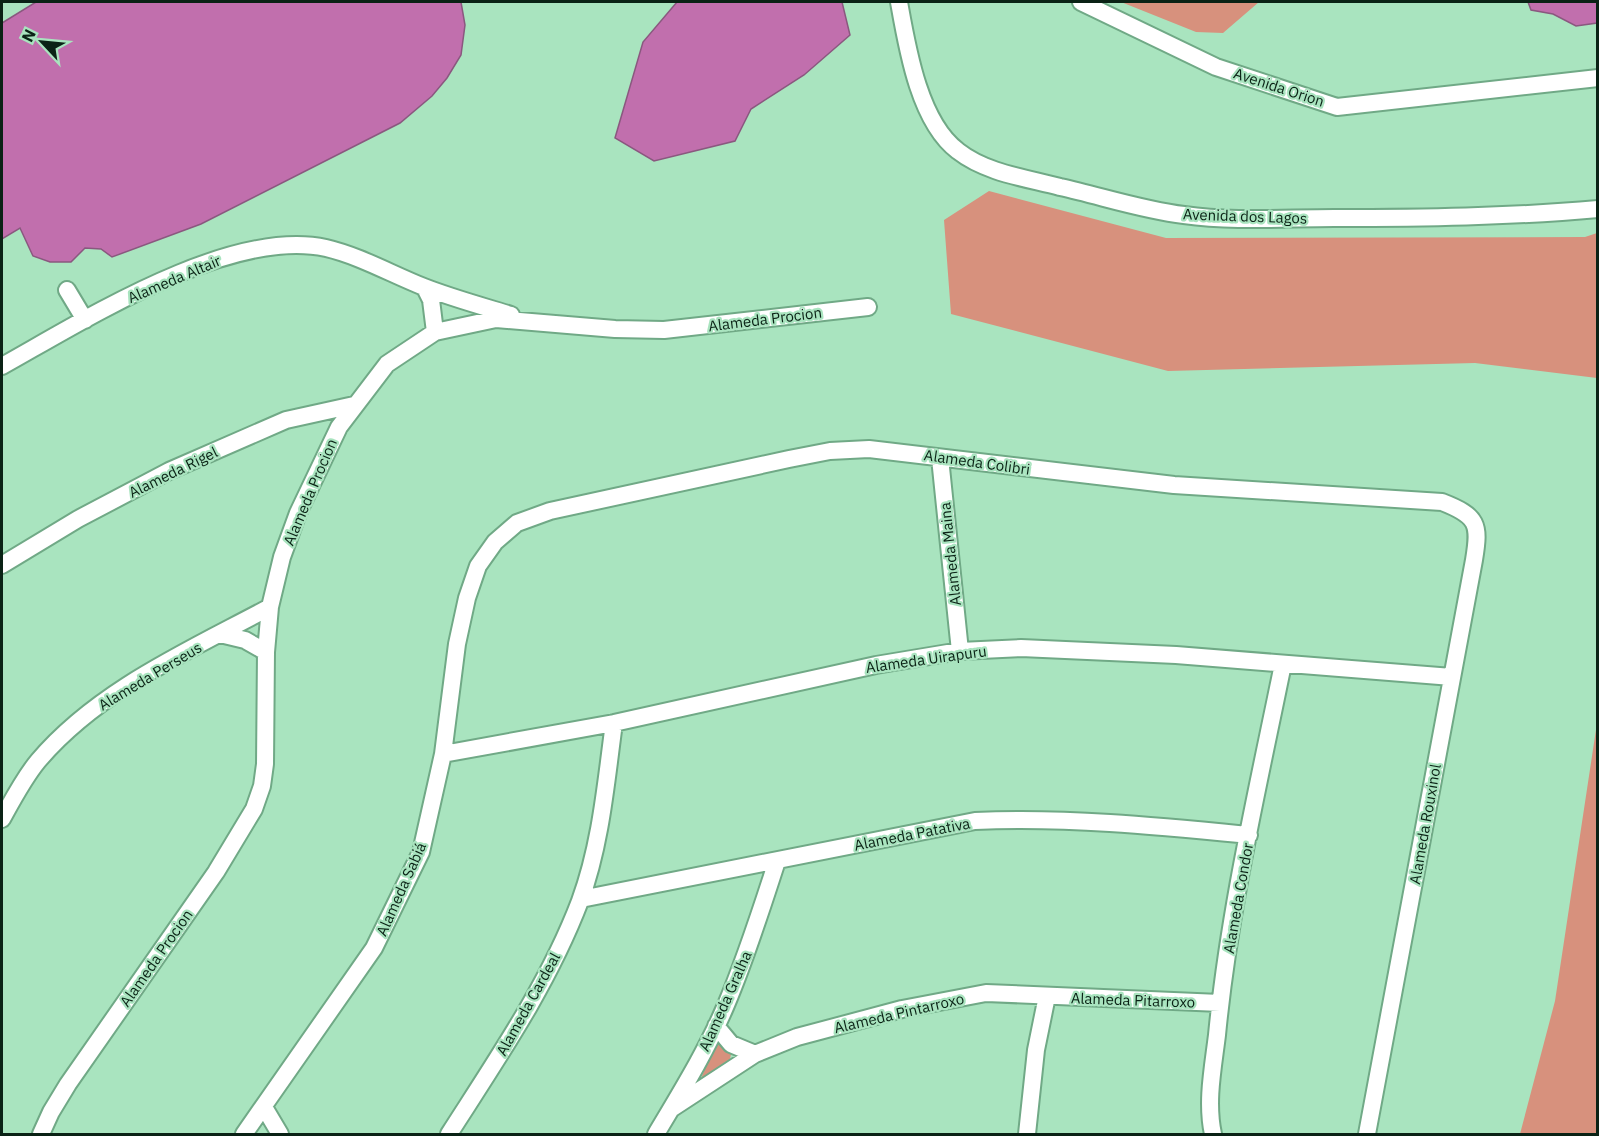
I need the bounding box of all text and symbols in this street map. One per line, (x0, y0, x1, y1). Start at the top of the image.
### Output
north arrow (12, 12, 72, 72)
text: N (17, 26, 40, 45)
street label: Avenida Orion (1231, 63, 1327, 111)
street label: Avenida dos Lagos (1183, 204, 1307, 228)
street label: Alameda Altair (125, 251, 224, 307)
street label: Alameda Procion (707, 303, 823, 335)
street label: Alameda Procion (279, 436, 341, 548)
street label: Alameda Rigel (125, 442, 221, 502)
street label: Alameda Colibri (923, 445, 1031, 479)
street label: Alameda Maina (935, 501, 965, 607)
street label: Alameda Perseus (95, 638, 205, 714)
street label: Alameda Uirapuru (864, 641, 988, 677)
street label: Alameda Rouxinol (1405, 762, 1445, 886)
street label: Alameda Patativa (852, 813, 972, 855)
street label: Alameda Sabiá (372, 839, 430, 939)
street label: Alameda Condor (1219, 841, 1257, 955)
street label: Alameda Procion (115, 906, 197, 1010)
street label: Alameda Gralha (694, 948, 756, 1054)
street label: Alameda Cardeal (492, 949, 564, 1059)
street label: Alameda Pitarroxo (1071, 988, 1195, 1012)
street label: Alameda Pintarroxo (832, 989, 966, 1037)

